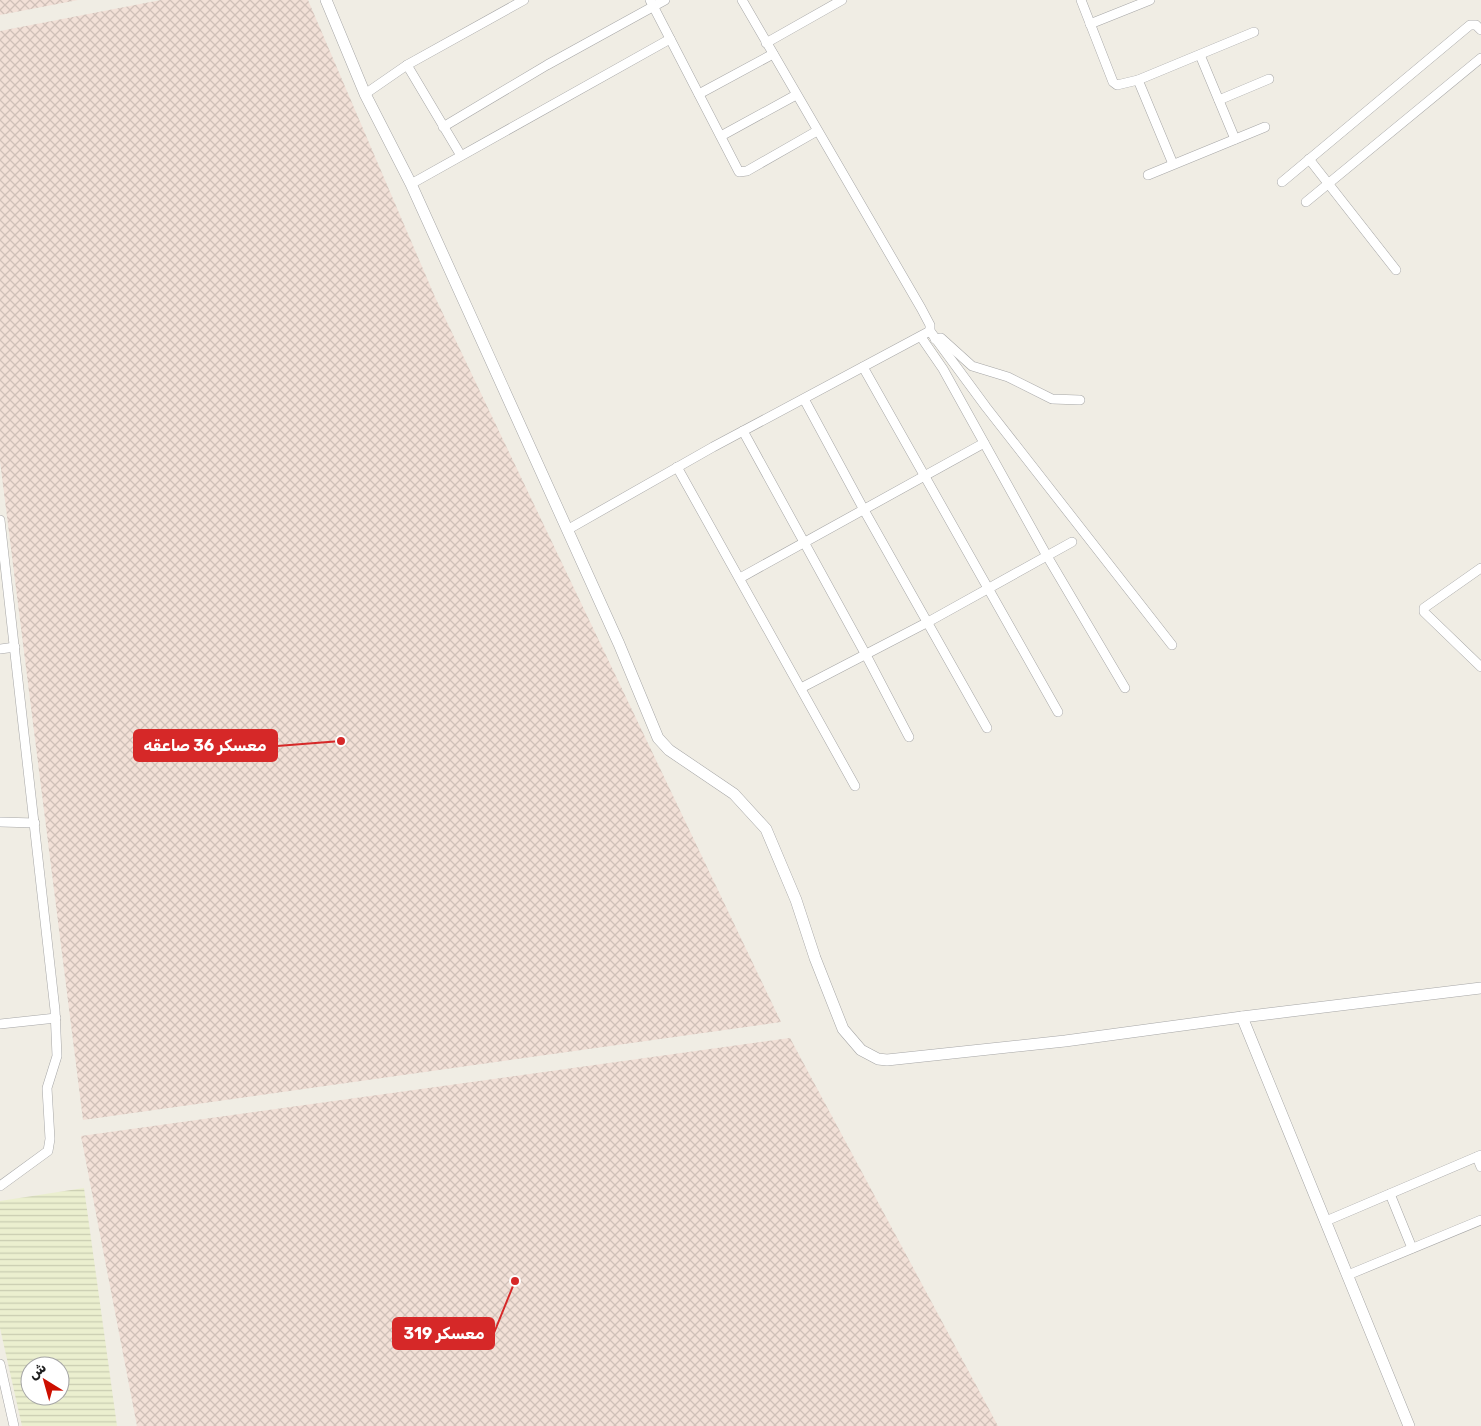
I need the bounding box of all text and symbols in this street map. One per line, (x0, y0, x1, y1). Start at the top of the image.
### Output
callout: معسكر 36 صاعقه (134, 730, 277, 761)
text: معسكر 36 صاعقه (144, 736, 266, 755)
callout: معسكر 319 (393, 1318, 494, 1349)
text: معسكر 319 (403, 1324, 485, 1343)
north arrow (20, 1356, 70, 1406)
text: ش (25, 1359, 50, 1383)

